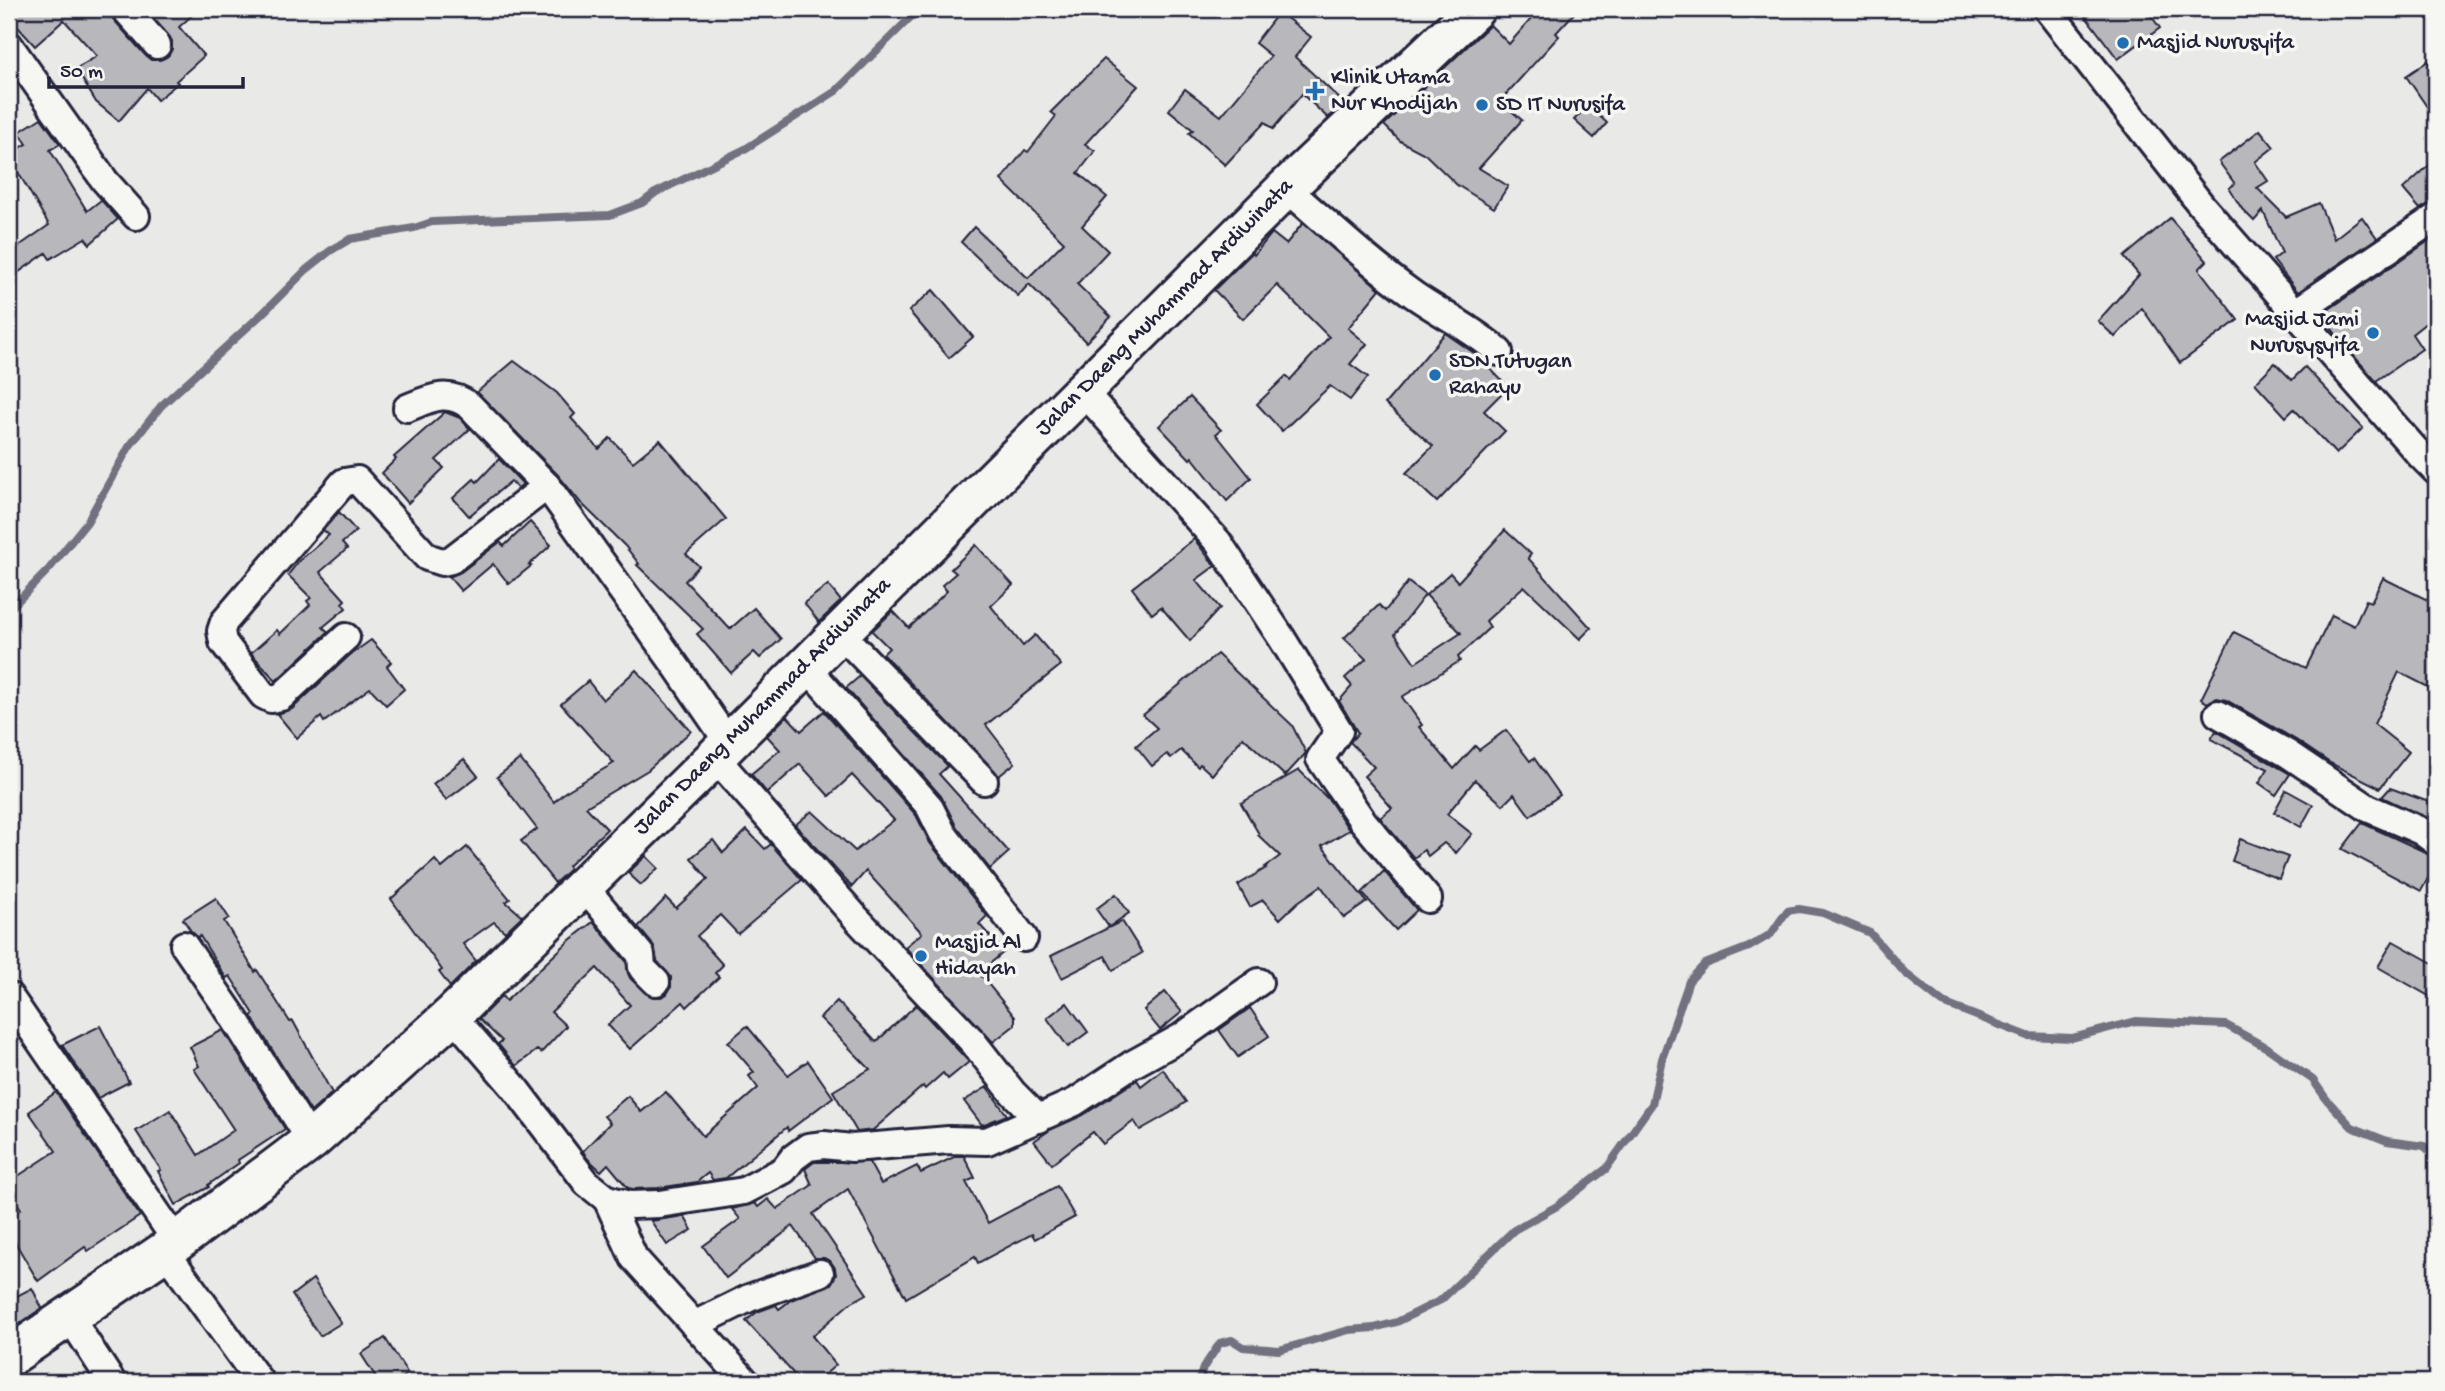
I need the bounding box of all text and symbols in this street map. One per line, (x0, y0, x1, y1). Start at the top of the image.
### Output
place label: Masjid Nurusyifa (2137, 30, 2295, 57)
marker: Masjid Nurusyifa (2115, 35, 2131, 51)
scale bar (49, 46, 243, 90)
text: 50 m (60, 61, 103, 86)
place label: Klinik Utama Nur Khodijah (1331, 65, 1458, 118)
marker: Klinik Utama Nur Khodijah (1305, 81, 1325, 101)
place label: SD IT Nurusifa (1496, 92, 1626, 119)
marker: SD IT Nurusifa (1474, 97, 1490, 113)
street label: Jalan Daeng Muhammad Ardiwinata (1031, 173, 1300, 442)
place label: Masjid Jami Nurusysyifa (2245, 307, 2360, 360)
marker: Masjid Jami Nurusysyifa (2365, 325, 2381, 341)
place label: SDN Tutugan Rahayu (1449, 349, 1572, 402)
marker: SDN Tutugan Rahayu (1427, 367, 1443, 383)
street label: Jalan Daeng Muhammad Ardiwinata (629, 572, 898, 841)
place label: Masjid Al Hidayah (935, 930, 1021, 983)
marker: Masjid Al Hidayah (913, 948, 929, 964)

